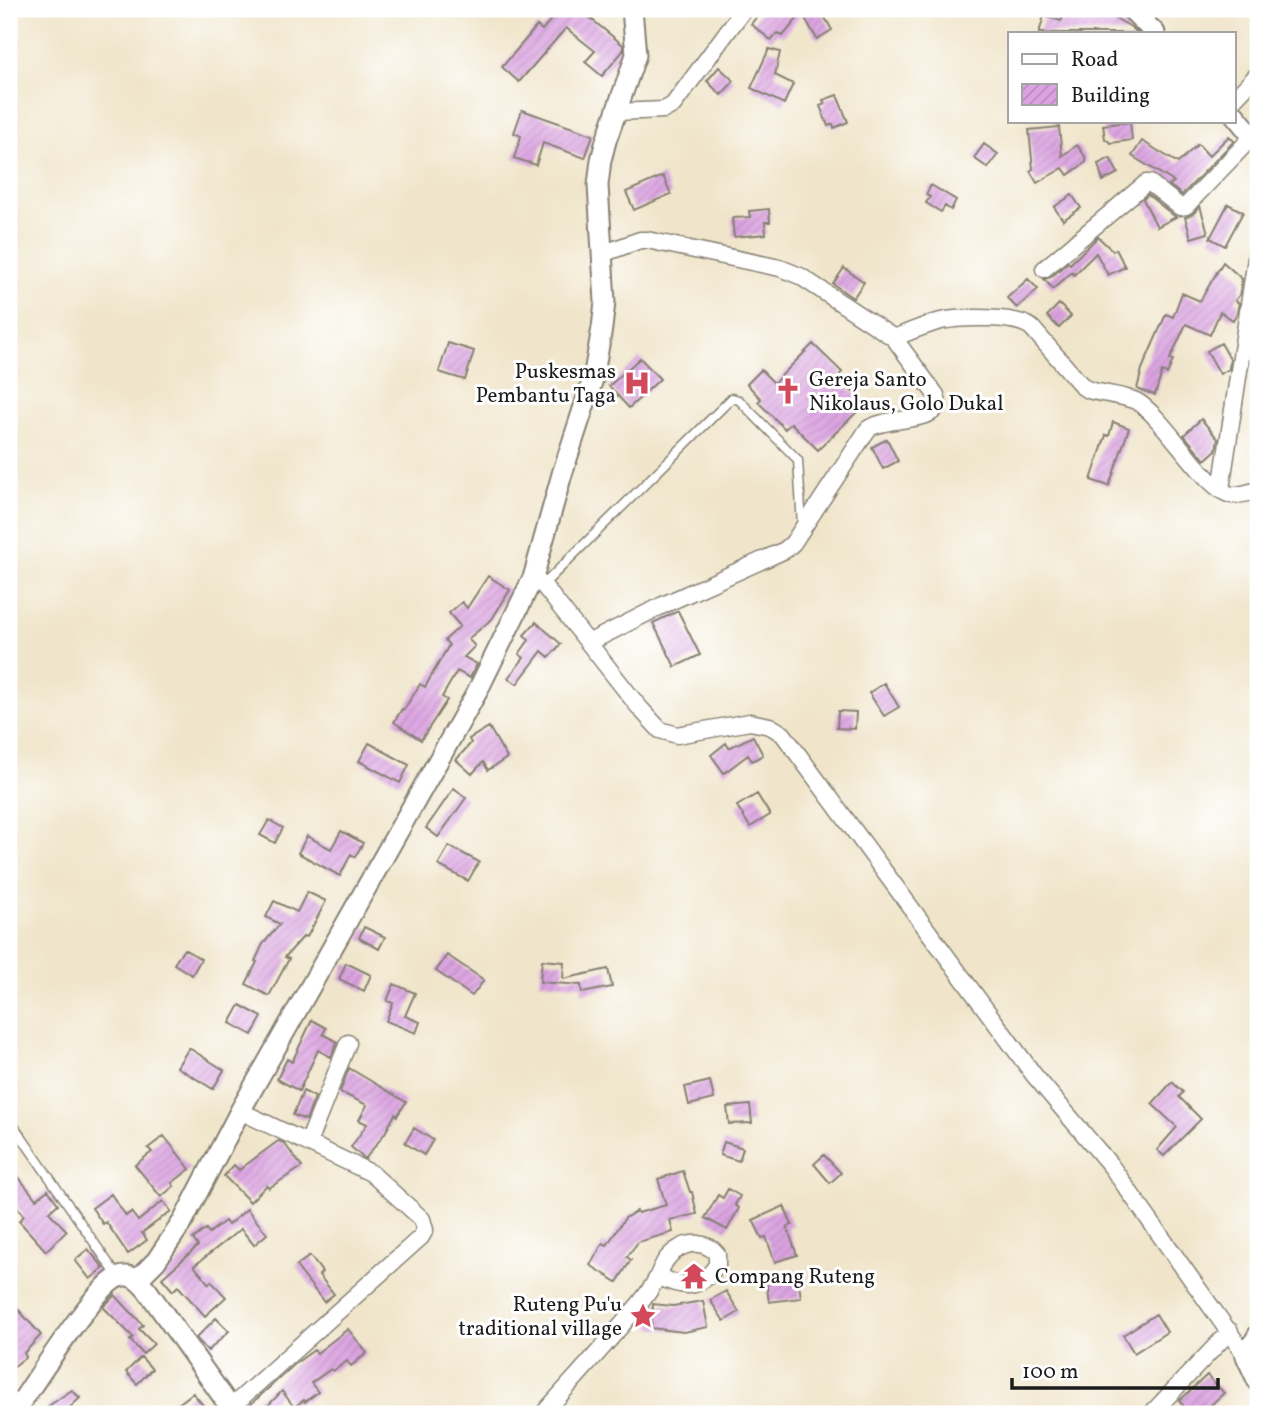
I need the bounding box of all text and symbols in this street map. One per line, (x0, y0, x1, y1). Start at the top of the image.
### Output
legend (1008, 32, 1236, 122)
text: Road (1071, 46, 1118, 75)
text: Building (1071, 82, 1150, 111)
place label: Puskesmas Pembantu Taga (476, 358, 616, 411)
place label: Gereja Santo Nikolaus, Golo Dukal (809, 366, 1004, 419)
hospital icon: Puskesmas Pembantu Taga (622, 368, 652, 398)
church icon: Gereja Santo Nikolaus, Golo Dukal (773, 376, 803, 406)
temple icon: Compang Ruteng (679, 1261, 709, 1291)
place label: Compang Ruteng (715, 1263, 875, 1292)
place label: Ruteng Pu'u traditional village (458, 1291, 622, 1344)
place icon: Ruteng Pu'u traditional village (628, 1301, 658, 1331)
scale bar (1012, 1346, 1218, 1390)
text: 100 m (1022, 1358, 1079, 1387)

